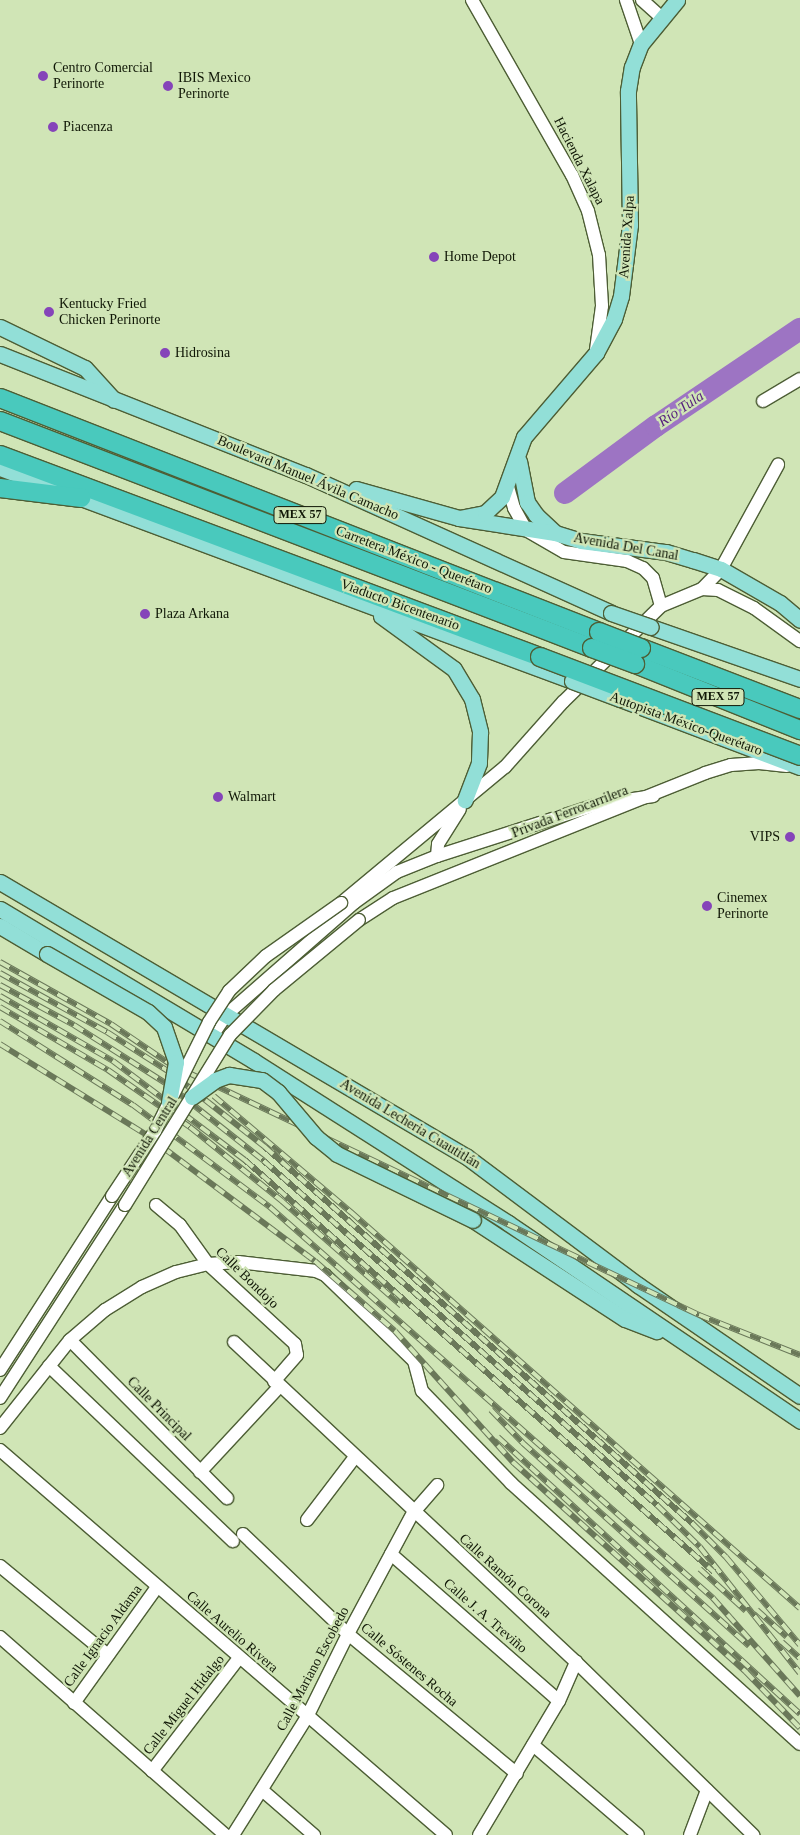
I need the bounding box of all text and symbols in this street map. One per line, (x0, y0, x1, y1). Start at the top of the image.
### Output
place label: Centro Comercial Perinorte (53, 60, 153, 92)
marker: Centro Comercial Perinorte (37, 70, 49, 82)
place label: IBIS Mexico Perinorte (178, 70, 251, 102)
marker: IBIS Mexico Perinorte (162, 80, 174, 92)
street label: Hacienda Xalapa (550, 114, 608, 208)
place label: Piacenza (63, 119, 113, 135)
marker: Piacenza (47, 121, 59, 133)
street label: Avenida Xalpa (616, 195, 638, 279)
place label: Home Depot (444, 249, 516, 265)
marker: Home Depot (428, 251, 440, 263)
place label: Kentucky Fried Chicken Perinorte (59, 296, 160, 328)
marker: Kentucky Fried Chicken Perinorte (43, 306, 55, 318)
place label: Hidrosina (175, 345, 230, 361)
marker: Hidrosina (159, 347, 171, 359)
water label: Río Tula (655, 387, 707, 431)
street label: Boulevard Manuel Ávila Camacho (215, 432, 401, 524)
road number: MEX 57 (272, 506, 328, 524)
street label: Carretera México - Querétaro (334, 522, 494, 598)
street label: Avenida Del Canal (572, 530, 680, 564)
street label: Viaducto Bicentenario (338, 576, 462, 634)
place label: Plaza Arkana (155, 606, 230, 622)
marker: Plaza Arkana (139, 608, 151, 620)
road number: MEX 57 (690, 688, 746, 706)
street label: Autopista México-Querétaro (607, 689, 765, 759)
street label: Privada Ferrocarrilera (509, 782, 631, 842)
place label: Walmart (228, 789, 276, 805)
marker: Walmart (212, 791, 224, 803)
place label: VIPS (750, 829, 780, 845)
marker: VIPS (784, 831, 796, 843)
place label: Cinemex Perinorte (717, 890, 768, 922)
marker: Cinemex Perinorte (701, 900, 713, 912)
street label: Avenida Lecheria Cuautitlán (337, 1075, 483, 1173)
street label: Avenida Central (119, 1094, 181, 1180)
street label: Calle Bondojo (212, 1244, 282, 1312)
street label: Calle Principal (124, 1374, 194, 1444)
street label: Calle Ramón Corona (455, 1530, 555, 1622)
street label: Calle J. A. Treviño (439, 1575, 531, 1657)
street label: Calle Ignacio Aldama (60, 1581, 146, 1691)
street label: Calle Aurelio Rivera (182, 1587, 282, 1677)
street label: Calle Mariano Escobedo (273, 1604, 353, 1734)
street label: Calle Sóstenes Rocha (357, 1620, 461, 1710)
street label: Calle Miguel Hidalgo (140, 1652, 228, 1758)

